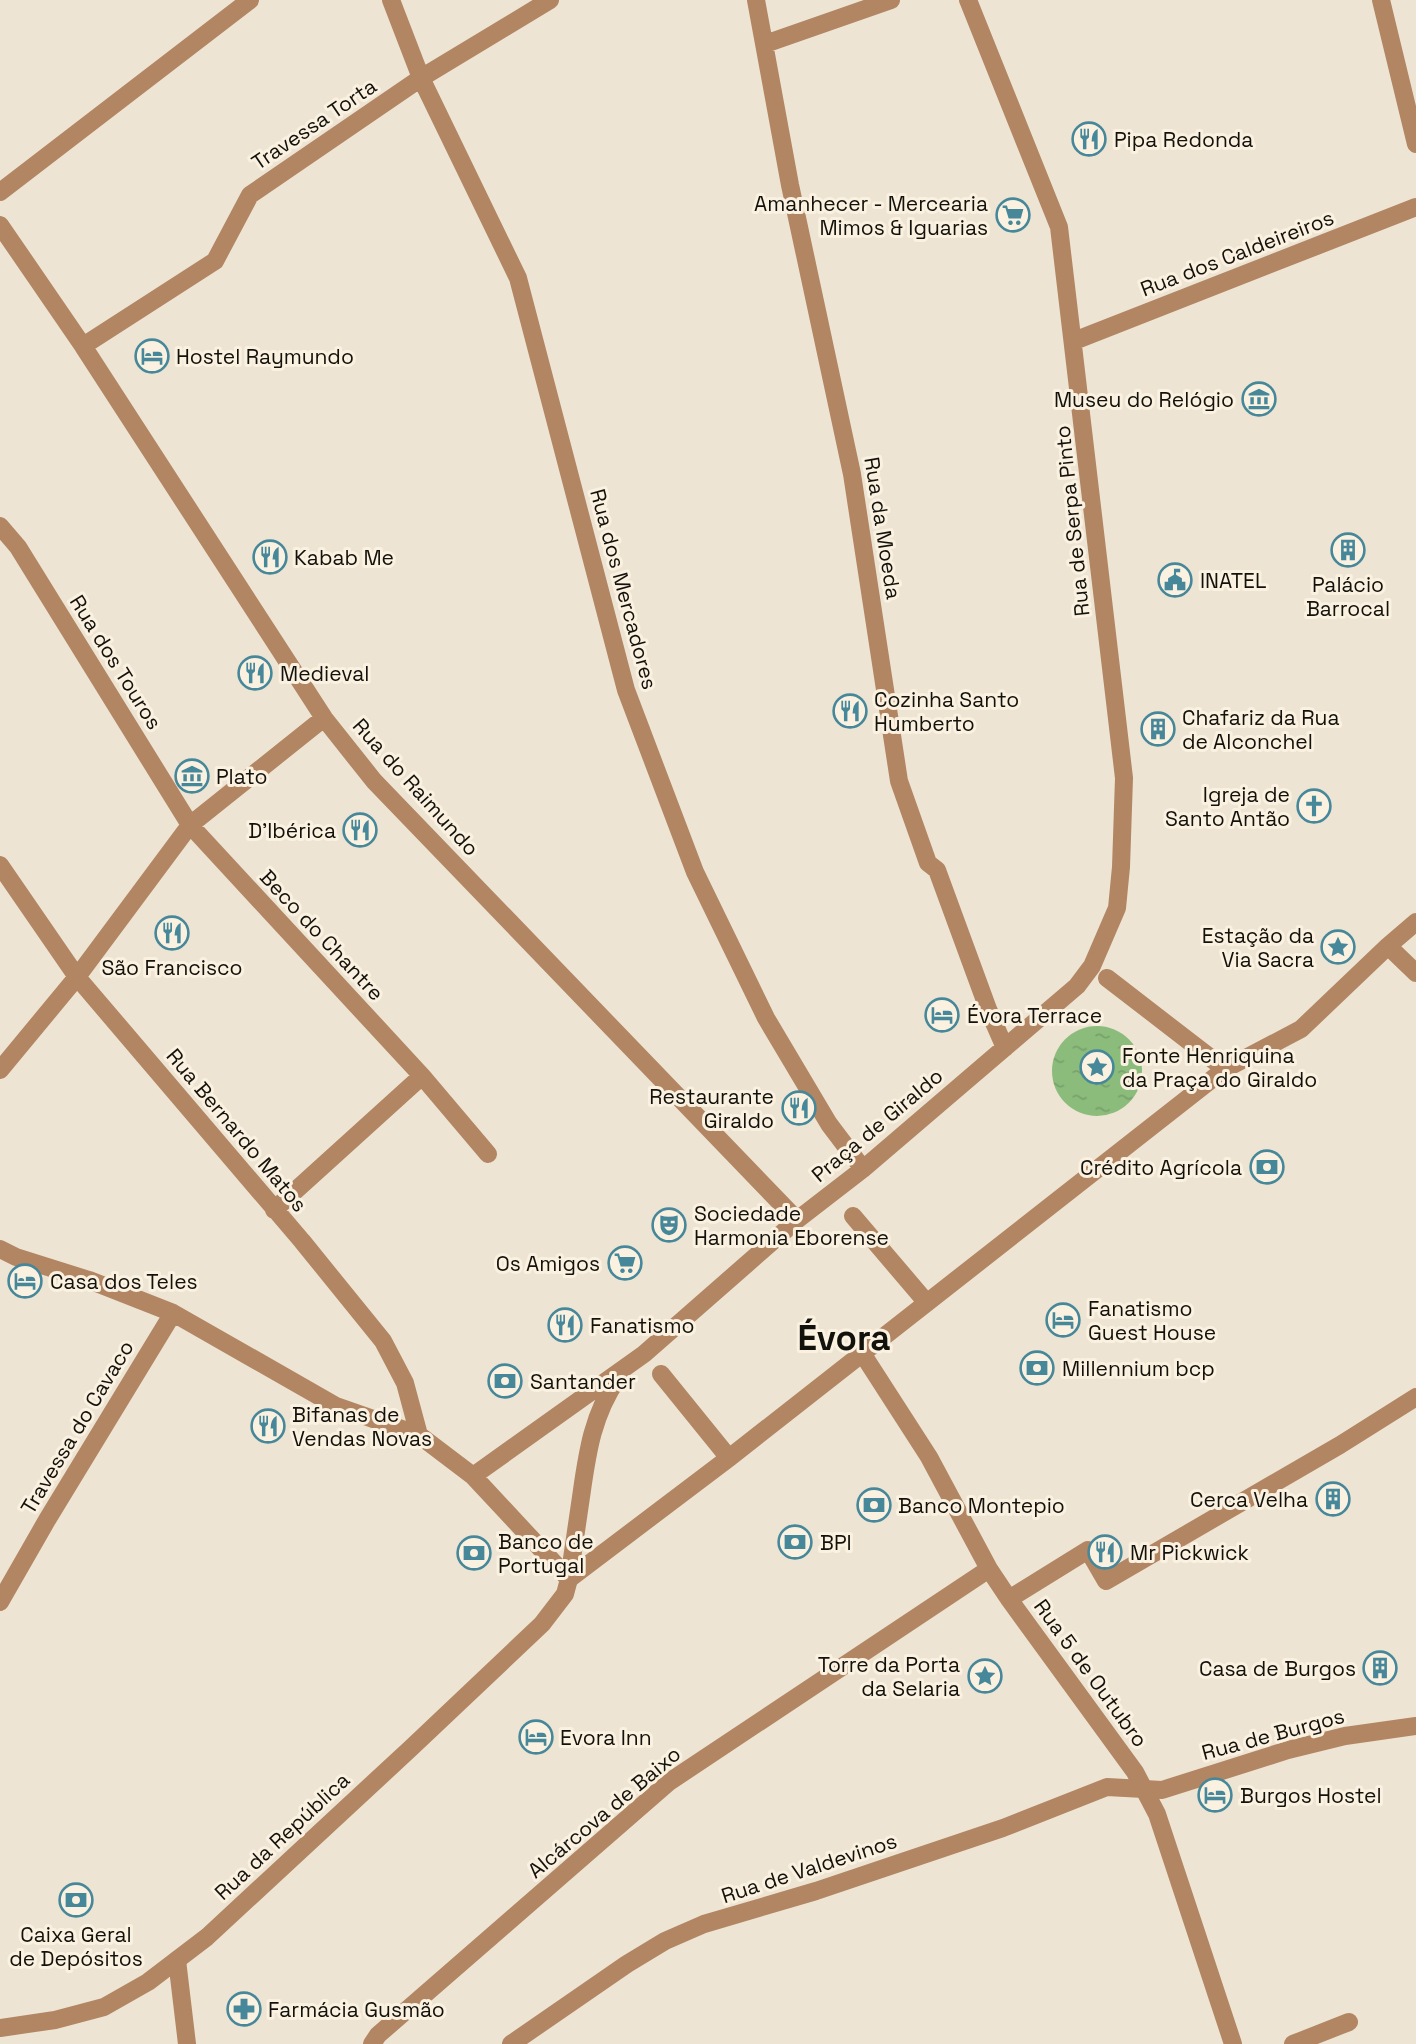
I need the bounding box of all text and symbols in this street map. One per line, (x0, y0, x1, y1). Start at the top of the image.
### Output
street label: Travessa Torta (246, 72, 382, 176)
restaurant icon: Pipa Redonda (1070, 120, 1108, 158)
place label: Pipa Redonda (1114, 126, 1253, 153)
place label: Amanhecer - Mercearia Mimos & Iguarias (754, 190, 988, 241)
supermarket icon: Amanhecer - Mercearia Mimos & Iguarias (994, 196, 1032, 234)
street label: Rua dos Caldeireiros (1136, 204, 1338, 302)
hotel icon: Hostel Raymundo (133, 337, 171, 375)
place label: Hostel Raymundo (176, 343, 354, 370)
museum icon: Museu do Relógio (1240, 380, 1278, 418)
place label: Museu do Relógio (1054, 386, 1234, 413)
street label: Rua de Serpa Pinto (1049, 424, 1095, 618)
street label: Rua da Moeda (858, 455, 908, 601)
street label: Rua dos Mercadores (584, 486, 664, 692)
building icon: Palácio Barrocal (1329, 531, 1367, 569)
restaurant icon: Kabab Me (251, 538, 289, 576)
place label: Kabab Me (294, 544, 394, 571)
public building icon: INATEL (1156, 561, 1194, 599)
place label: INATEL (1200, 567, 1266, 594)
place label: Palácio Barrocal (1306, 571, 1390, 622)
street label: Rua dos Touros (64, 590, 168, 734)
restaurant icon: Medieval (236, 654, 274, 692)
place label: Medieval (280, 660, 369, 687)
place label: Cozinha Santo Humberto (874, 686, 1019, 737)
restaurant icon: Cozinha Santo Humberto (831, 692, 869, 730)
place label: Chafariz da Rua de Alconchel (1182, 704, 1340, 755)
building icon: Chafariz da Rua de Alconchel (1139, 710, 1177, 748)
street label: Rua do Raimundo (347, 713, 485, 861)
museum icon: Plato (173, 757, 211, 795)
place label: Plato (216, 763, 267, 790)
place label: Igreja de Santo Antão (1165, 781, 1290, 832)
church icon: Igreja de Santo Antão (1295, 787, 1333, 825)
restaurant icon: D'Ibérica (341, 811, 379, 849)
place label: D'Ibérica (248, 817, 336, 844)
street label: Beco do Chantre (254, 864, 390, 1006)
restaurant icon: São Francisco (153, 914, 191, 952)
place label: Estação da Via Sacra (1202, 922, 1314, 973)
place icon: Estação da Via Sacra (1319, 928, 1357, 966)
place label: São Francisco (101, 954, 243, 981)
hotel icon: Évora Terrace (923, 996, 961, 1034)
place label: Évora Terrace (967, 1002, 1102, 1029)
place label: Fonte Henriquina da Praça do Giraldo (1122, 1042, 1317, 1093)
street label: Rua Bernardo Matos (161, 1043, 313, 1217)
place icon: Fonte Henriquina da Praça do Giraldo (1078, 1048, 1116, 1086)
street label: Praça de Giraldo (806, 1062, 948, 1188)
place label: Restaurante Giraldo (649, 1083, 774, 1134)
restaurant icon: Restaurante Giraldo (780, 1089, 818, 1127)
bank icon: Crédito Agrícola (1248, 1148, 1286, 1186)
place label: Crédito Agrícola (1080, 1154, 1242, 1181)
place label: Sociedade Harmonia Eborense (694, 1200, 889, 1251)
theatre icon: Sociedade Harmonia Eborense (650, 1206, 688, 1244)
supermarket icon: Os Amigos (606, 1244, 644, 1282)
place label: Os Amigos (496, 1250, 600, 1277)
hotel icon: Casa dos Teles (6, 1262, 44, 1300)
place label: Casa dos Teles (50, 1268, 198, 1295)
place label: Fanatismo Guest House (1088, 1295, 1216, 1346)
hotel icon: Fanatismo Guest House (1044, 1301, 1082, 1339)
restaurant icon: Fanatismo (546, 1306, 584, 1344)
place label: Fanatismo (590, 1312, 694, 1339)
district label: Évora (797, 1316, 891, 1360)
street label: Travessa do Cavaco (14, 1335, 140, 1519)
bank icon: Millennium bcp (1018, 1349, 1056, 1387)
place label: Millennium bcp (1062, 1355, 1215, 1382)
bank icon: Santander (486, 1362, 524, 1400)
place label: Santander (530, 1368, 636, 1395)
place label: Bifanas de Vendas Novas (292, 1401, 432, 1452)
restaurant icon: Bifanas de Vendas Novas (249, 1407, 287, 1445)
building icon: Cerca Velha (1314, 1480, 1352, 1518)
bank icon: Banco Montepio (855, 1486, 893, 1524)
place label: Cerca Velha (1190, 1486, 1308, 1513)
place label: Banco Montepio (898, 1492, 1065, 1519)
bank icon: BPI (776, 1523, 814, 1561)
place label: Banco de Portugal (498, 1528, 594, 1579)
place label: BPI (820, 1529, 852, 1556)
restaurant icon: Mr Pickwick (1086, 1533, 1124, 1571)
bank icon: Banco de Portugal (455, 1534, 493, 1572)
place label: Mr Pickwick (1130, 1539, 1249, 1566)
street label: Rua 5 de Outubro (1028, 1594, 1154, 1752)
building icon: Casa de Burgos (1361, 1649, 1399, 1687)
place label: Torre da Porta da Selaria (818, 1651, 960, 1702)
place label: Casa de Burgos (1199, 1655, 1356, 1682)
place icon: Torre da Porta da Selaria (966, 1657, 1004, 1695)
street label: Rua de Burgos (1199, 1702, 1347, 1766)
hotel icon: Evora Inn (517, 1718, 555, 1756)
place label: Evora Inn (560, 1724, 652, 1751)
street label: Alcárcova de Baixo (522, 1740, 686, 1884)
street label: Rua da República (209, 1766, 355, 1906)
hotel icon: Burgos Hostel (1196, 1776, 1234, 1814)
place label: Burgos Hostel (1240, 1782, 1382, 1809)
street label: Rua de Valdevinos (718, 1827, 900, 1909)
bank icon: Caixa Geral de Depósitos (57, 1881, 95, 1919)
place label: Caixa Geral de Depósitos (9, 1921, 143, 1972)
pharmacy icon: Farmácia Gusmão (225, 1990, 263, 2028)
place label: Farmácia Gusmão (268, 1996, 445, 2023)

